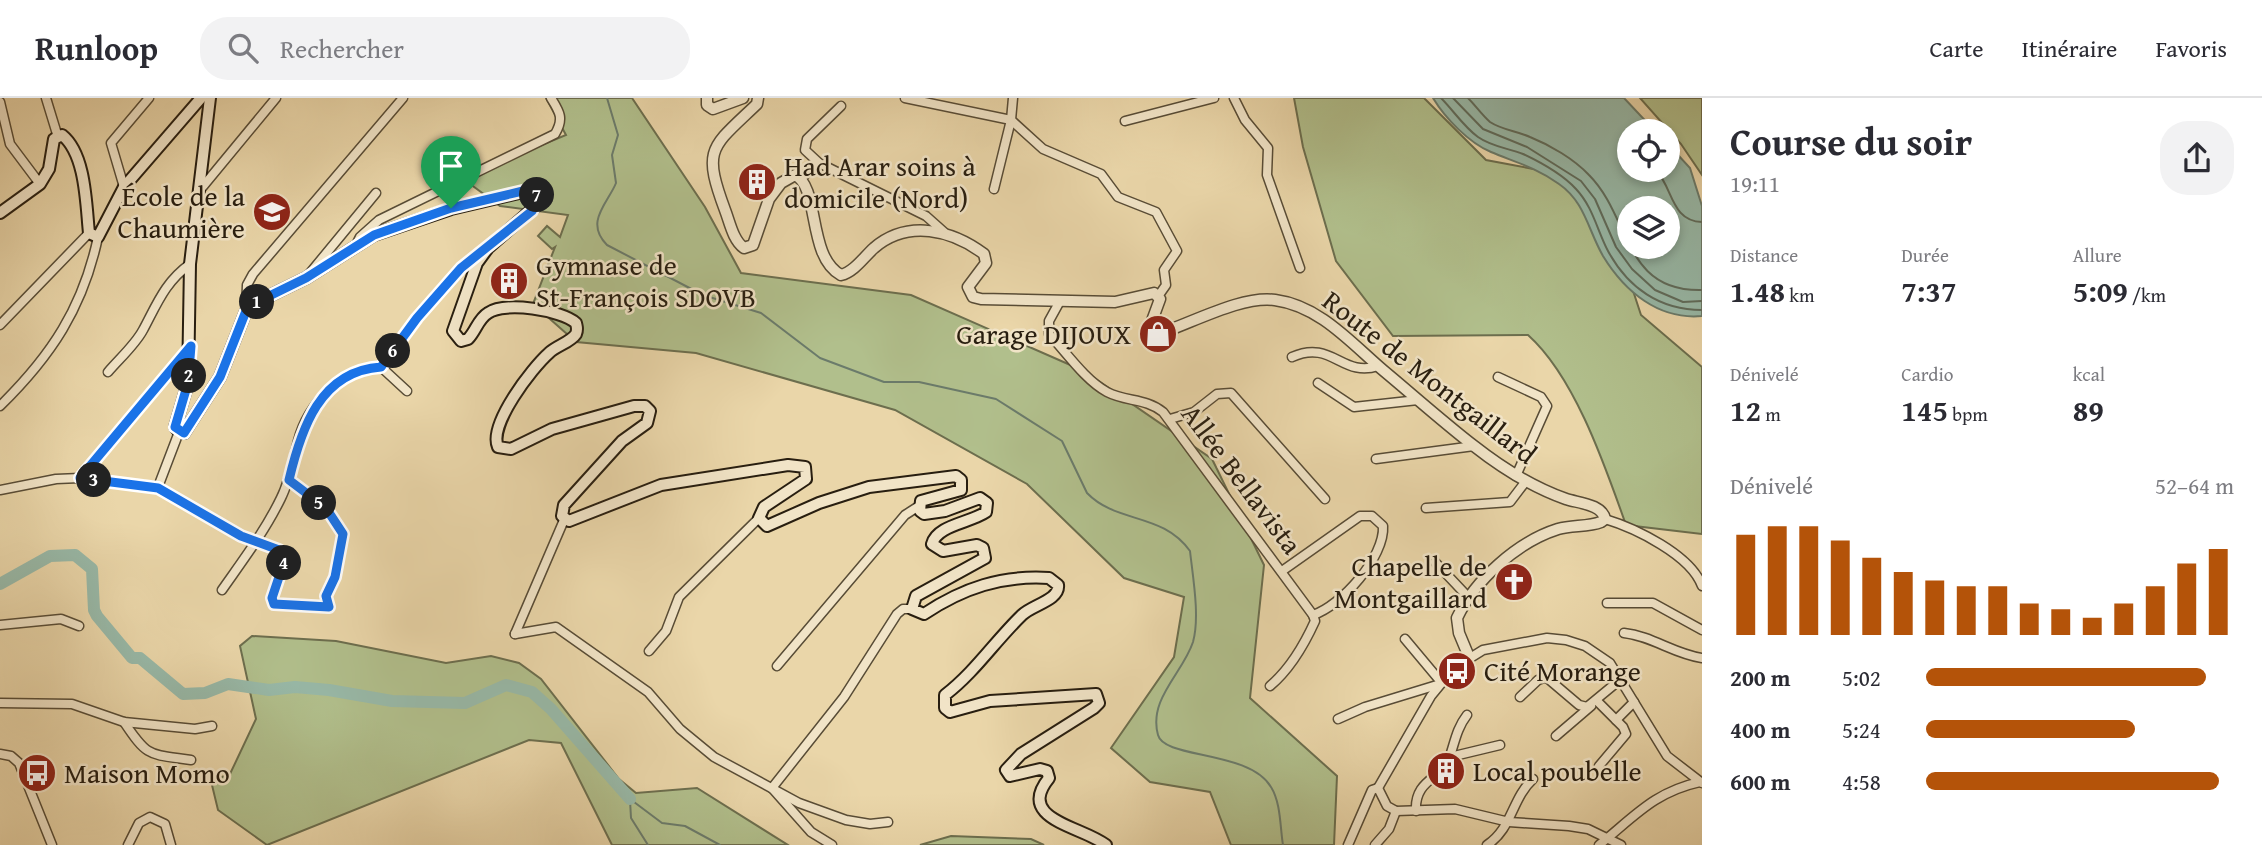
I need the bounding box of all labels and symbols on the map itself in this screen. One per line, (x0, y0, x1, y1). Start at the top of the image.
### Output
pin (421, 136, 481, 208)
place label: Had Arar soins à domicile (Nord) (784, 145, 976, 218)
building icon: Had Arar soins à domicile (Nord) (736, 161, 778, 203)
place label: École de la Chaumière (118, 175, 246, 248)
pin: 7 (520, 178, 554, 212)
school or university icon: École de la Chaumière (251, 191, 293, 233)
place label: Gymnase de St-François SDOVB (536, 244, 756, 317)
building icon: Gymnase de St-François SDOVB (488, 260, 530, 302)
street label: Route de Montgaillard (1314, 280, 1546, 473)
pin: 1 (240, 284, 274, 320)
place label: Garage DIJOUX (956, 313, 1131, 354)
shop icon: Garage DIJOUX (1137, 313, 1179, 355)
pin: 6 (376, 334, 410, 368)
pin: 2 (172, 358, 206, 394)
street label: Allée Bellavista (1172, 395, 1313, 563)
pin: 3 (76, 462, 112, 498)
pin: 5 (302, 486, 336, 520)
place label: Chapelle de Montgaillard (1334, 545, 1487, 618)
pin: 4 (266, 546, 302, 580)
church icon: Chapelle de Montgaillard (1493, 561, 1535, 603)
bus stop icon: Cité Morange (1436, 650, 1478, 692)
place label: Cité Morange (1484, 650, 1641, 691)
building icon: Local poubelle (1425, 750, 1467, 792)
place label: Local poubelle (1473, 750, 1642, 791)
bus stop icon: Maison Momo (16, 752, 58, 794)
place label: Maison Momo (64, 752, 230, 793)

